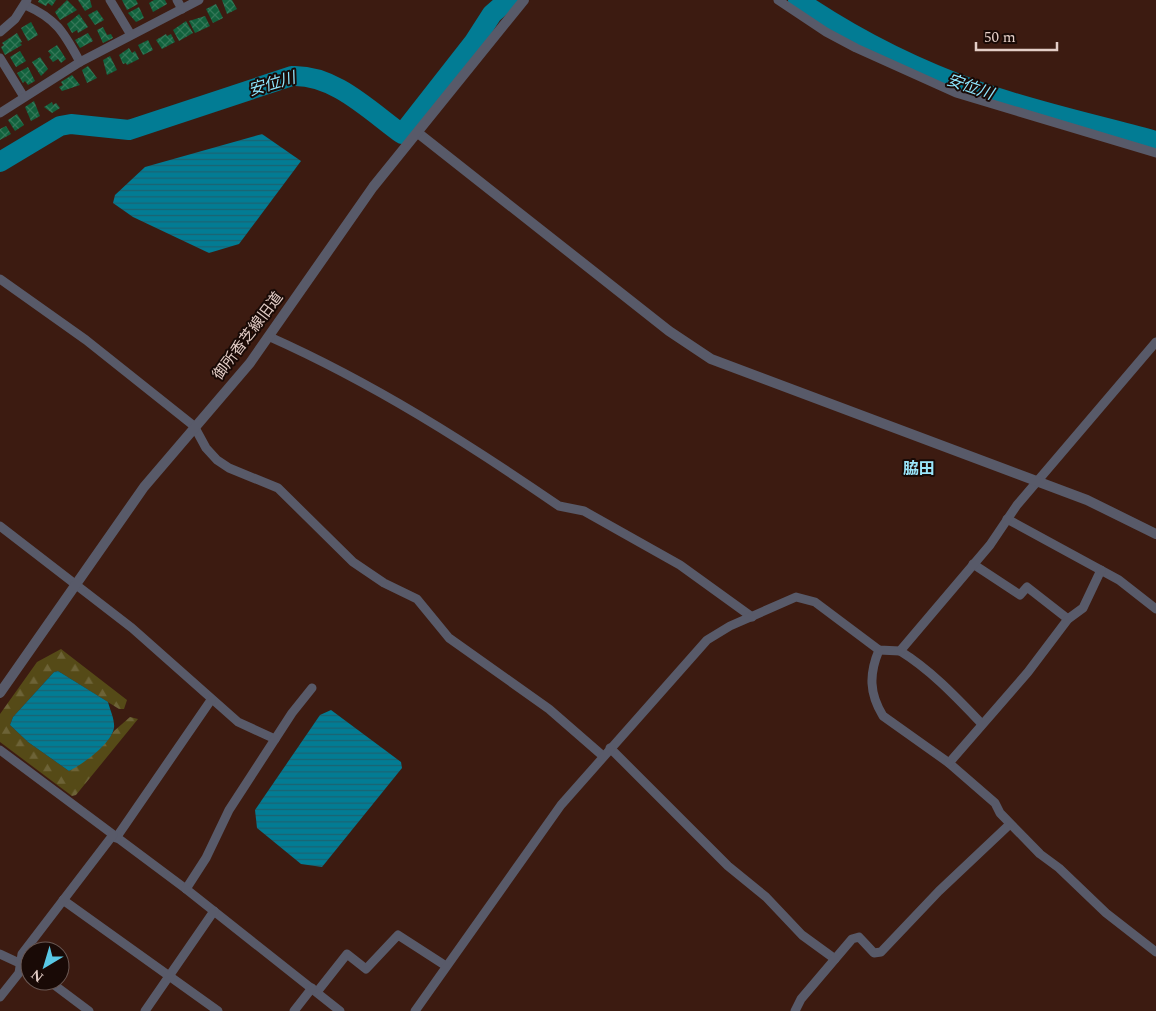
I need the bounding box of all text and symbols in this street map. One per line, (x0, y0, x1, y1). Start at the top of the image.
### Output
scale bar (976, 20, 1057, 52)
text: 50 m (984, 26, 1016, 49)
water label: 安位川 (246, 65, 300, 102)
water label: 安位川 (943, 68, 998, 107)
street label: 御所香芝線旧道 (207, 287, 289, 385)
district label: 脇田 (903, 457, 935, 481)
north arrow (20, 941, 70, 991)
text: N (26, 964, 48, 988)

